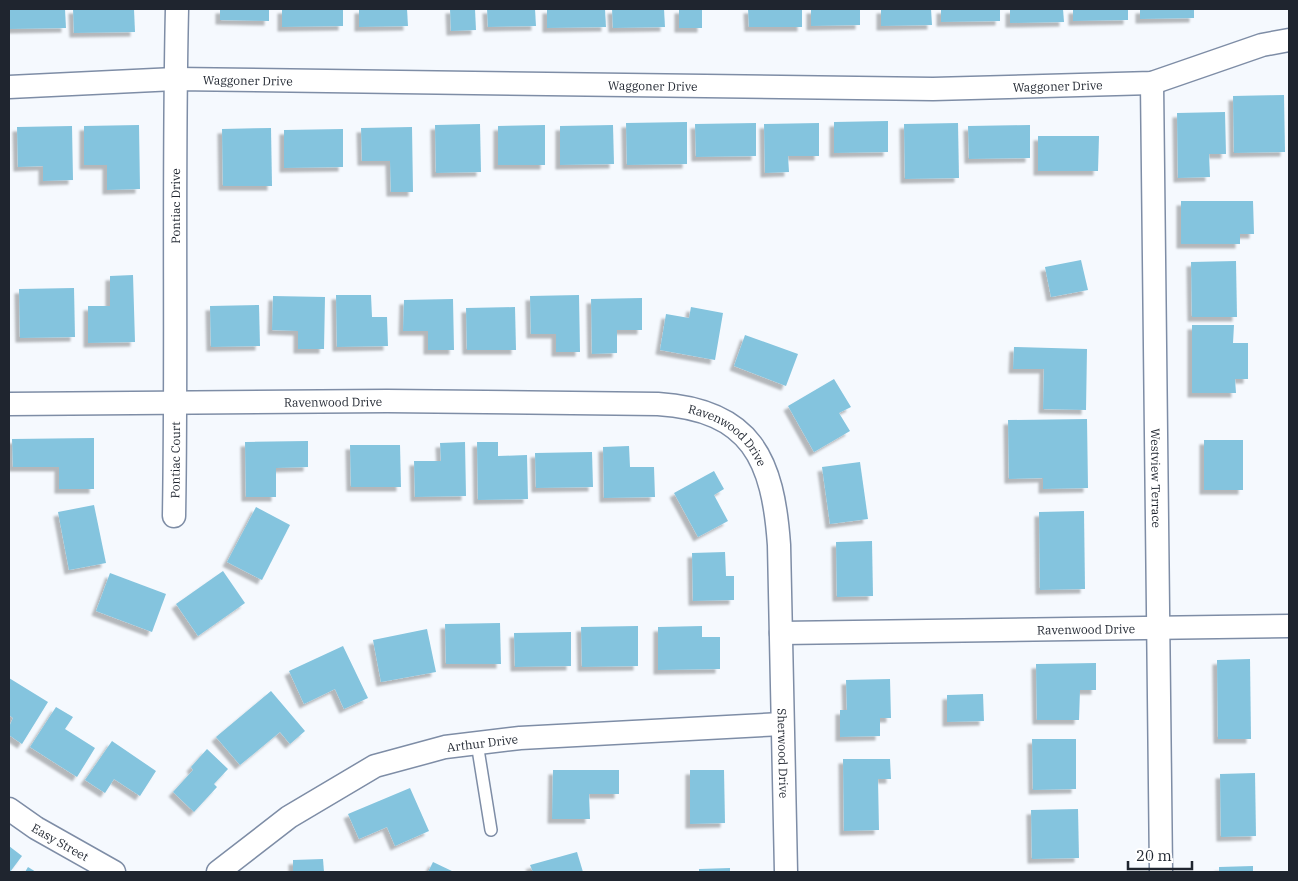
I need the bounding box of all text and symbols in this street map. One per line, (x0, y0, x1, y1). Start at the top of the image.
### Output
street label: Waggoner Drive (203, 72, 293, 88)
street label: Waggoner Drive (608, 77, 698, 93)
street label: Waggoner Drive (1013, 77, 1103, 94)
street label: Pontiac Drive (168, 168, 183, 244)
street label: Ravenwood Drive (284, 394, 382, 409)
street label: Ravenwood Drive (687, 401, 770, 468)
street label: Pontiac Court (167, 422, 183, 499)
street label: Westview Terrace (1148, 428, 1165, 528)
street label: Ravenwood Drive (1037, 621, 1135, 637)
street label: Sherwood Drive (775, 708, 792, 799)
street label: Arthur Drive (446, 731, 519, 754)
street label: Easy Street (29, 820, 92, 864)
scale bar (1128, 838, 1192, 870)
text: 20 m (1136, 846, 1172, 865)

